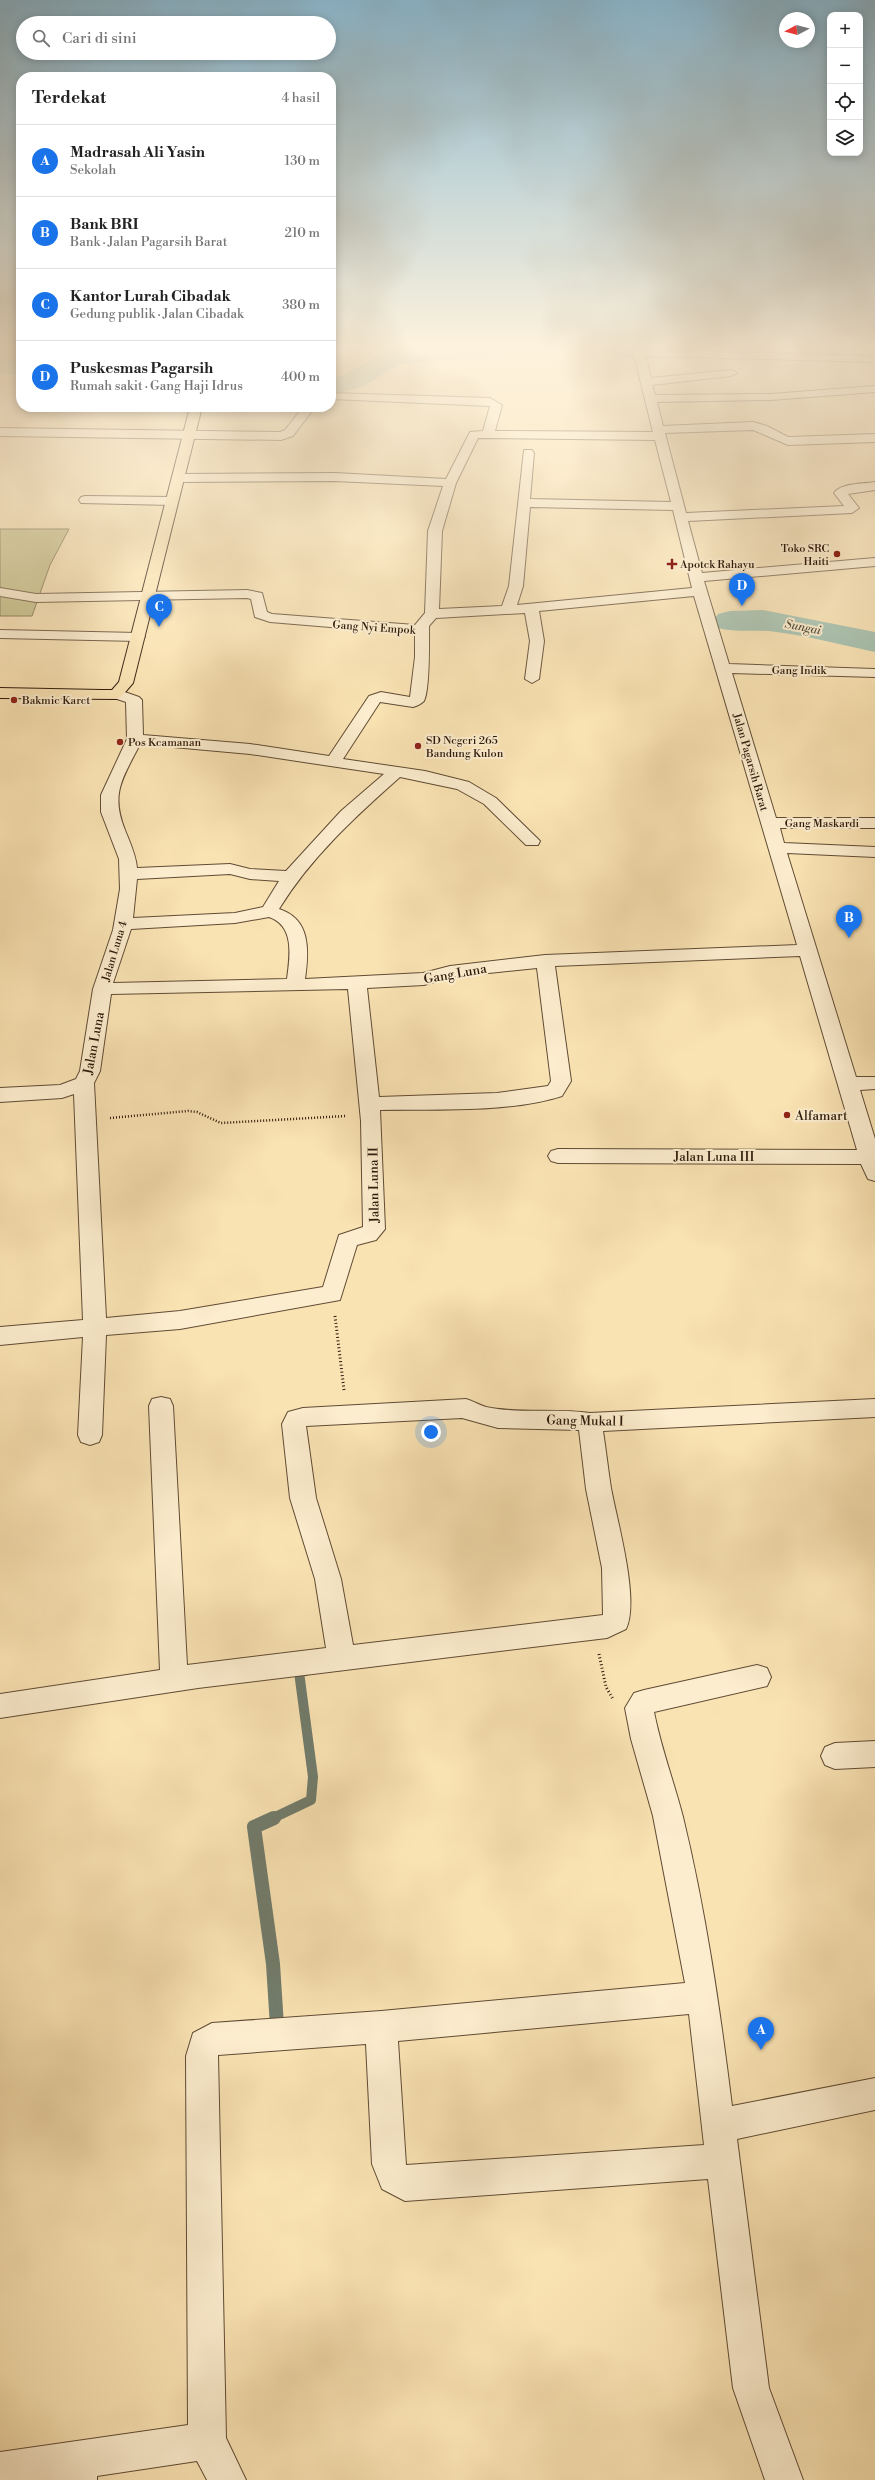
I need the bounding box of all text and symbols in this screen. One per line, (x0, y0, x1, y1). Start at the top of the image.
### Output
north arrow (779, 12, 815, 48)
map controls (827, 12, 863, 156)
button: + (827, 12, 863, 48)
search box (16, 16, 336, 60)
icon: search (30, 27, 52, 49)
text: Cari di sini (62, 29, 137, 48)
button: − (827, 48, 863, 84)
button: locate (827, 84, 863, 120)
text: Terdekat (32, 87, 106, 109)
text: 4 hasil (281, 90, 320, 106)
button: layers (827, 120, 863, 156)
text: Madrasah Ali Yasin (70, 143, 205, 162)
text: A (40, 153, 50, 169)
text: 130 m (285, 153, 320, 169)
text: Sekolah (70, 162, 116, 178)
text: Bank BRI (70, 215, 138, 234)
text: B (40, 225, 50, 241)
text: 210 m (285, 225, 320, 241)
text: Bank · Jalan Pagarsih Barat (70, 234, 227, 250)
text: Kantor Lurah Cibadak (70, 287, 231, 306)
text: C (40, 297, 50, 313)
text: 380 m (282, 297, 320, 313)
text: Gedung publik · Jalan Cibadak (70, 306, 244, 322)
text: Puskesmas Pagarsih (70, 359, 213, 378)
text: D (40, 369, 50, 385)
text: 400 m (281, 369, 320, 385)
text: Rumah sakit · Gang Haji Idrus (70, 378, 243, 394)
place label: Toko SRC Haiti (781, 542, 829, 569)
marker: Toko SRC Haiti (832, 549, 842, 559)
place label: Apotek Rahayu (679, 558, 755, 572)
marker: Apotek Rahayu (667, 559, 677, 569)
pin: D (729, 573, 755, 606)
pin: C (146, 594, 172, 627)
water label: Sungai (783, 617, 823, 638)
street label: Gang Nyi Empok (332, 618, 417, 638)
street label: Gang Indik (772, 664, 828, 678)
place label: Bakmie Karet (21, 694, 90, 708)
marker: Bakmie Karet (9, 695, 19, 705)
street label: Jalan Pagarsih Barat (729, 711, 771, 813)
place label: SD Negeri 265 Bandung Kulon (425, 734, 504, 761)
place label: Pos Keamanan (128, 736, 201, 750)
marker: Pos Keamanan (115, 737, 125, 747)
marker: SD Negeri 265 Bandung Kulon (413, 741, 423, 751)
street label: Gang Maskardi (785, 817, 860, 831)
pin: B (836, 905, 862, 938)
street label: Jalan Luna 4 (99, 919, 131, 984)
street label: Gang Luna (422, 961, 488, 987)
street label: Jalan Luna (80, 1010, 108, 1077)
place label: Alfamart (794, 1108, 848, 1124)
marker: Alfamart (782, 1110, 792, 1120)
street label: Jalan Luna II (365, 1147, 383, 1224)
street label: Jalan Luna III (673, 1149, 754, 1165)
street label: Gang Mukal I (546, 1412, 624, 1430)
your location (421, 1422, 441, 1442)
pin: A (748, 2017, 774, 2050)

